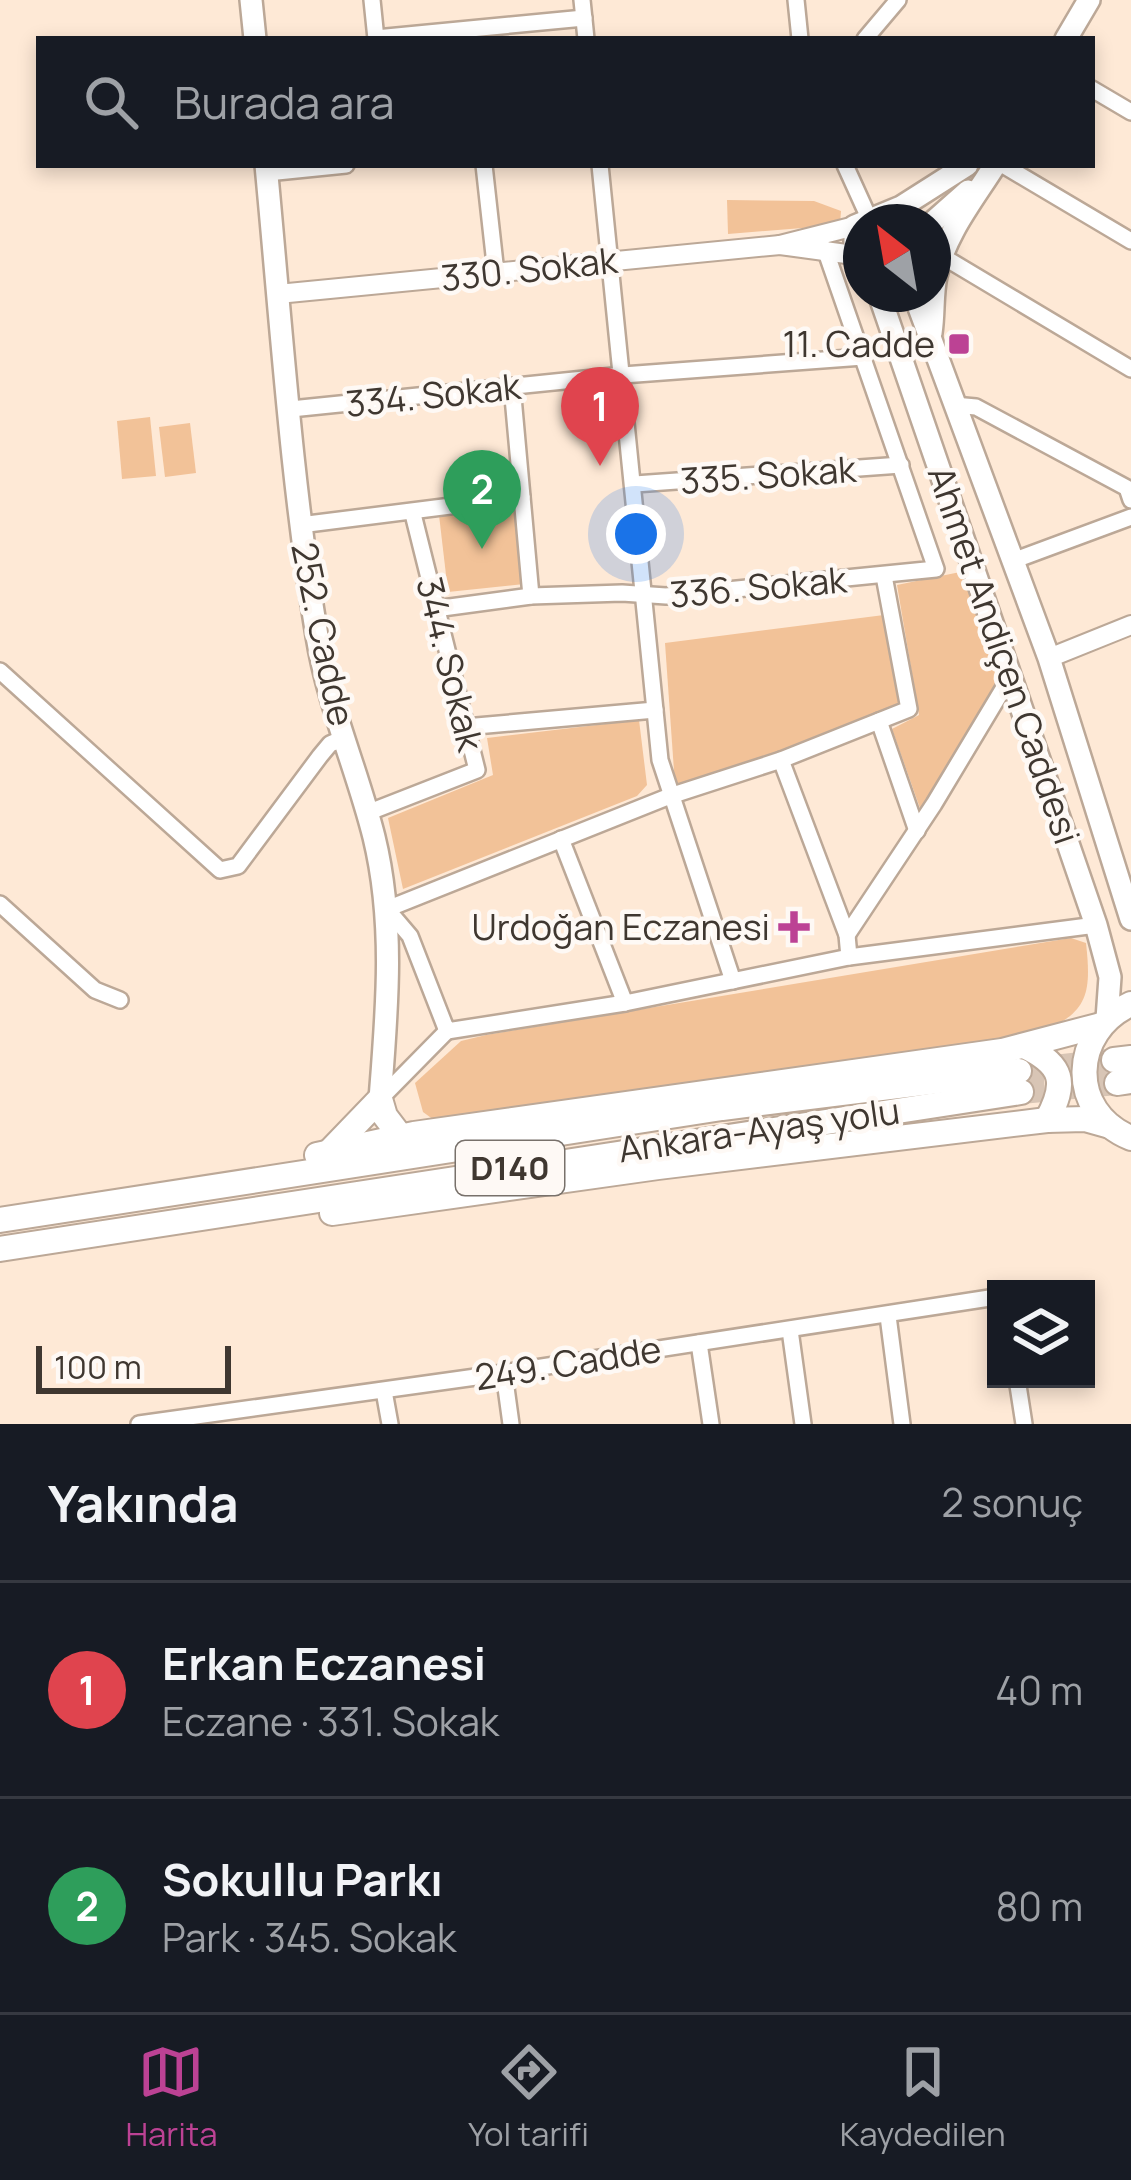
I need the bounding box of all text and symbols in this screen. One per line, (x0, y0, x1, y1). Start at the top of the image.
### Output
search box (36, 36, 1095, 168)
icon: search (78, 69, 144, 135)
text: Burada ara (174, 71, 395, 133)
north arrow (843, 204, 951, 312)
street label: 330. Sokak (438, 235, 621, 302)
place label: 11. Cadde (783, 319, 935, 368)
marker: 11. Cadde (946, 331, 972, 357)
street label: 334. Sokak (343, 361, 524, 428)
pin: 1 (561, 367, 639, 466)
street label: 335. Sokak (678, 444, 859, 505)
pin: 2 (443, 450, 521, 549)
street label: Ahmet Andiçen Caddesi (917, 460, 1092, 850)
your location (606, 504, 666, 564)
street label: 252. Cadde (280, 538, 367, 730)
street label: 336. Sokak (667, 554, 850, 619)
street label: 344. Sokak (405, 572, 496, 757)
place label: Urdoğan Eczanesi (472, 902, 770, 951)
marker: Urdoğan Eczanesi (781, 914, 807, 940)
street label: Ankara-Ayaş yolu (615, 1086, 903, 1173)
road number: D140 (456, 1141, 564, 1195)
map controls (987, 1280, 1095, 1388)
button: layers (987, 1280, 1095, 1388)
street label: 249. Cadde (471, 1324, 665, 1401)
scale bar (36, 1340, 231, 1393)
text: 100 m (54, 1344, 142, 1389)
text: Yakında (48, 1468, 239, 1537)
text: 2 sonuç (942, 1475, 1083, 1529)
text: Erkan Eczanesi (162, 1632, 486, 1694)
text: 1 (78, 1663, 96, 1717)
text: 40 m (995, 1663, 1083, 1717)
text: Eczane · 331. Sokak (162, 1694, 499, 1748)
text: Sokullu Parkı (162, 1848, 443, 1910)
text: 2 (75, 1879, 99, 1933)
text: 80 m (996, 1879, 1083, 1933)
text: Park · 345. Sokak (162, 1910, 456, 1964)
tab: Harita (125, 2039, 217, 2156)
tab: Yol tarifi (468, 2039, 589, 2156)
tab: Kaydedilen (840, 2039, 1006, 2156)

